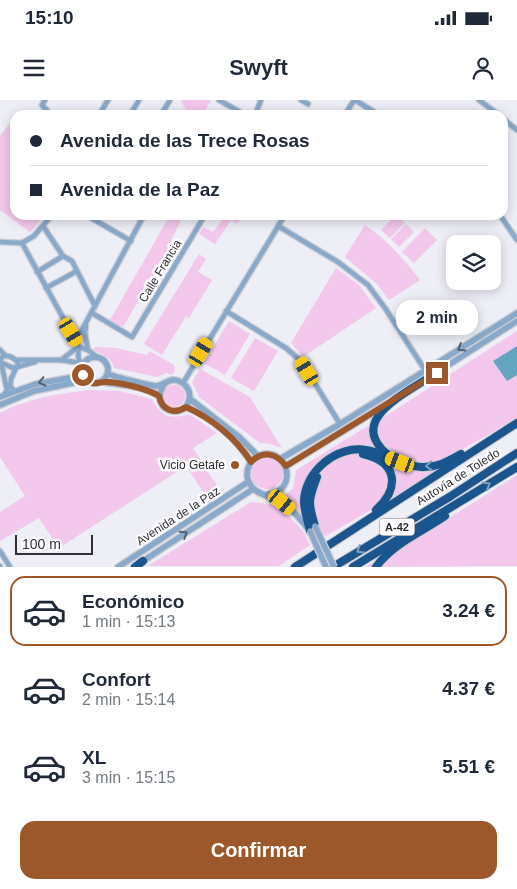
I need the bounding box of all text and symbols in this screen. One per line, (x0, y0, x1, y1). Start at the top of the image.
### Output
text: 15:10 (25, 7, 74, 28)
icon: menu (20, 54, 48, 82)
icon: person (469, 54, 497, 82)
text: Swyft (229, 55, 288, 80)
text: Avenida de las Trece Rosas (60, 130, 310, 151)
text: Avenida de la Paz (60, 179, 220, 200)
map controls (446, 235, 501, 290)
button: layers (446, 235, 501, 290)
street label: Calle Francia (136, 237, 184, 305)
callout: 2 min (396, 300, 478, 336)
text: 2 min (416, 309, 458, 326)
car (56, 315, 85, 349)
car (186, 335, 215, 369)
one-way arrow (457, 342, 467, 351)
car (292, 354, 321, 388)
route end (426, 362, 448, 384)
route start (72, 364, 94, 386)
one-way arrow (38, 376, 47, 387)
street label: Autovía de Toledo (414, 445, 503, 508)
car (383, 450, 416, 474)
place label: Vicio Getafe (160, 458, 225, 472)
marker: Vicio Getafe (229, 459, 241, 471)
one-way arrow (424, 461, 432, 472)
one-way arrow (482, 482, 491, 492)
street label: Avenida de la Paz (134, 484, 222, 548)
car (265, 487, 298, 517)
road number: A-42 (380, 518, 414, 536)
one-way arrow (178, 531, 187, 541)
scale bar (15, 532, 92, 555)
text: 100 m (22, 536, 61, 552)
one-way arrow (356, 544, 365, 553)
icon: car (22, 589, 67, 634)
text: Económico (82, 591, 184, 612)
text: 3.24 € (442, 600, 495, 621)
text: 1 min · 15:13 (82, 613, 175, 630)
icon: car (22, 667, 67, 712)
text: Confort (82, 669, 151, 690)
text: 4.37 € (442, 678, 495, 699)
text: 2 min · 15:14 (82, 691, 175, 708)
icon: car (22, 745, 67, 790)
text: XL (82, 747, 106, 768)
text: 5.51 € (442, 756, 495, 777)
text: 3 min · 15:15 (82, 769, 175, 786)
button: Confirmar (20, 821, 497, 879)

